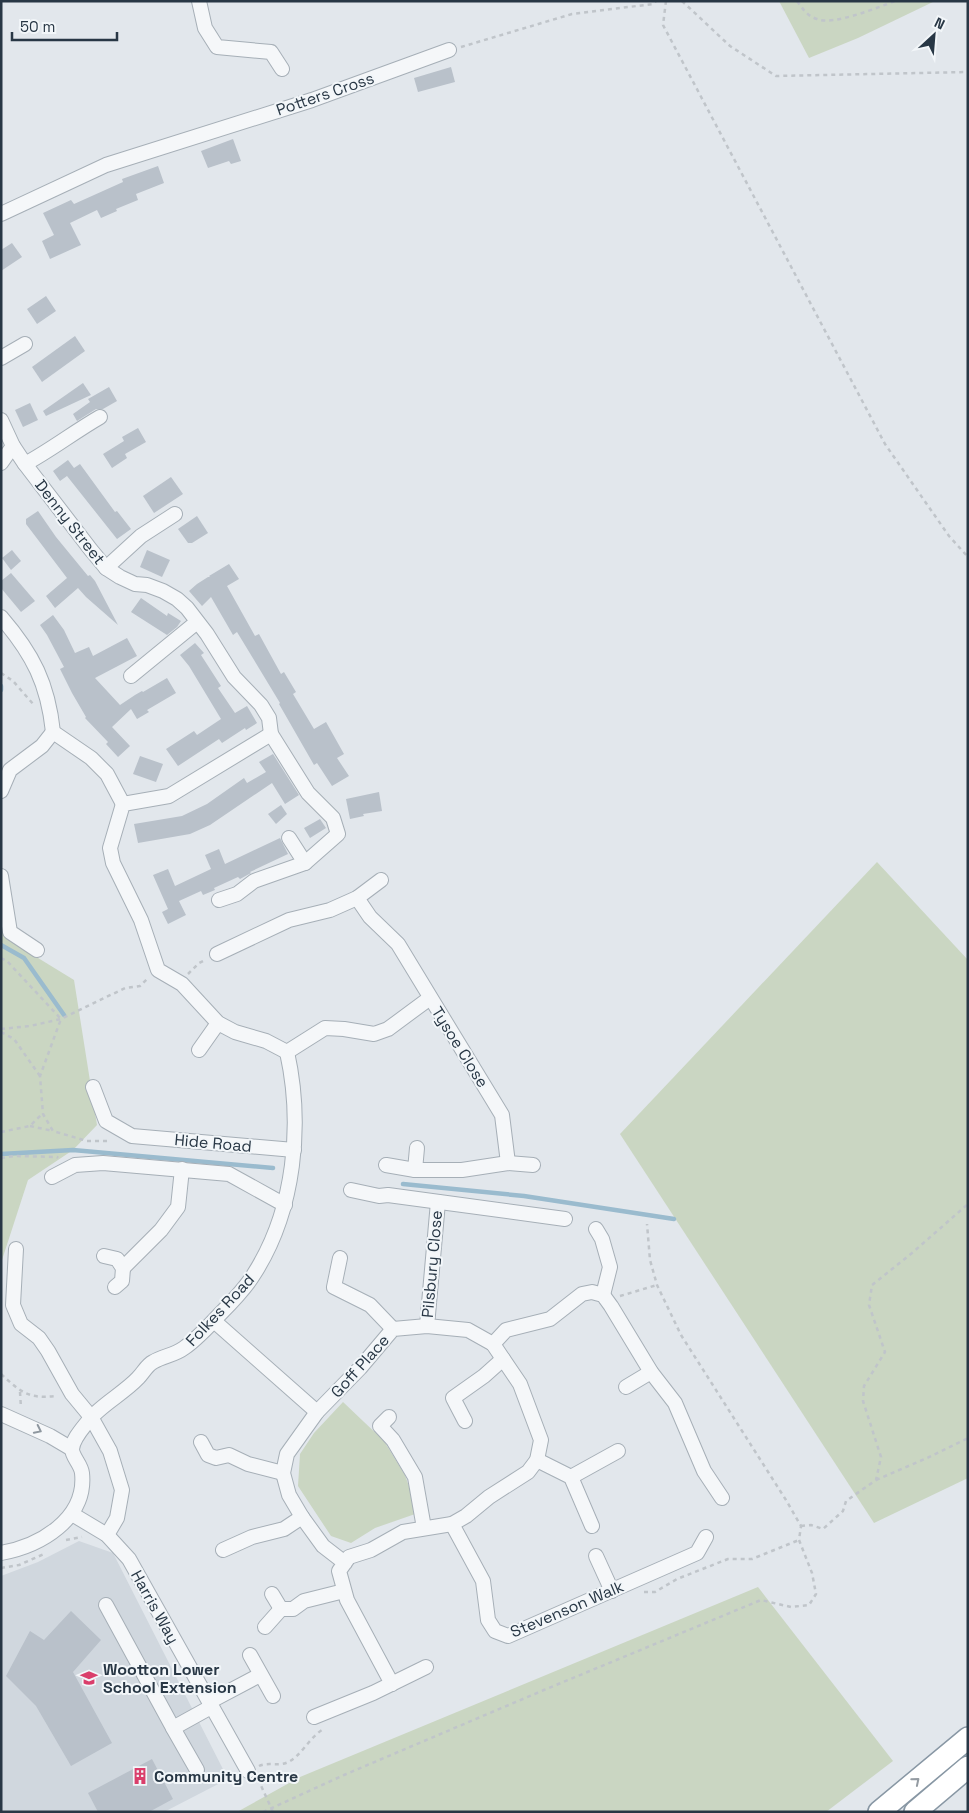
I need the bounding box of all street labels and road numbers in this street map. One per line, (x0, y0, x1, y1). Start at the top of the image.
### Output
street label: Potters Cross (273, 67, 377, 121)
street label: Denny Street (30, 475, 110, 569)
street label: Tysoe Close (427, 1002, 493, 1092)
street label: Hide Road (173, 1129, 253, 1157)
street label: Pilsbury Close (417, 1209, 447, 1319)
street label: Folkes Road (181, 1269, 259, 1351)
street label: Goff Place (326, 1330, 394, 1402)
street label: Harris Way (126, 1567, 184, 1647)
street label: Stevenson Walk (507, 1575, 627, 1642)

